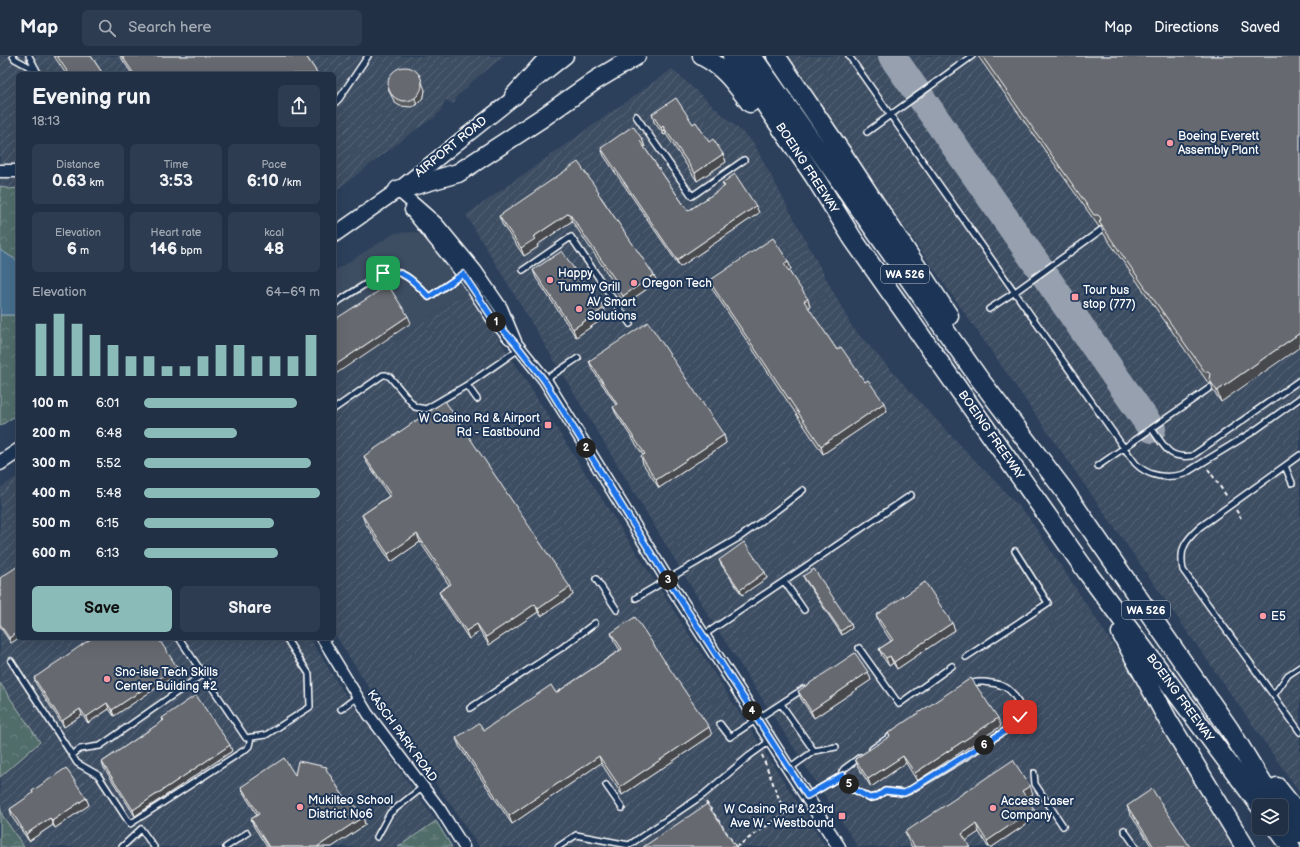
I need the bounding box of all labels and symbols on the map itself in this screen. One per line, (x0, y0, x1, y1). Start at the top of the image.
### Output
street label: AIRPORT ROAD (412, 113, 490, 181)
street label: BOEING FREEWAY (772, 120, 842, 217)
place label: Boeing Everett Assembly Plant (1178, 129, 1259, 158)
marker: Boeing Everett Assembly Plant (1165, 138, 1175, 148)
pin (366, 256, 400, 290)
road number: WA 526 (881, 265, 929, 283)
place label: Happy Tummy Grill (558, 266, 620, 295)
marker: Happy Tummy Grill (545, 275, 555, 285)
place label: Oregon Tech (642, 276, 712, 291)
marker: Oregon Tech (629, 278, 639, 288)
place label: Tour bus stop (777) (1083, 283, 1136, 312)
marker: Tour bus stop (777) (1070, 292, 1080, 302)
place label: AV Smart Solutions (587, 295, 637, 324)
marker: AV Smart Solutions (574, 304, 584, 314)
pin: 1 (486, 312, 506, 332)
street label: BOEING FREEWAY (955, 388, 1028, 483)
place label: W Casino Rd & Airport Rd - Eastbound (419, 411, 540, 440)
marker: W Casino Rd & Airport Rd - Eastbound (543, 420, 553, 430)
pin: 2 (576, 438, 596, 458)
pin: 3 (658, 570, 678, 590)
road number: WA 526 (1122, 601, 1170, 619)
place label: E5 (1271, 609, 1286, 624)
marker: E5 (1258, 611, 1268, 621)
street label: BOEING FREEWAY (1143, 651, 1217, 746)
place label: Sno-isle Tech Skills Center Building #2 (115, 665, 218, 694)
marker: Sno-isle Tech Skills Center Building #2 (102, 674, 112, 684)
street label: KASCH PARK ROAD (364, 687, 440, 785)
pin (1003, 700, 1037, 734)
pin: 4 (742, 701, 762, 721)
pin: 6 (974, 735, 994, 755)
pin: 5 (839, 774, 859, 794)
place label: Mukilteo School District No6 (308, 793, 393, 822)
place label: Access Laser Company (1001, 794, 1074, 823)
marker: Mukilteo School District No6 (295, 802, 305, 812)
place label: W Casino Rd & 23rd Ave W - Westbound (724, 802, 834, 831)
marker: Access Laser Company (988, 803, 998, 813)
marker: W Casino Rd & 23rd Ave W - Westbound (837, 811, 847, 821)

